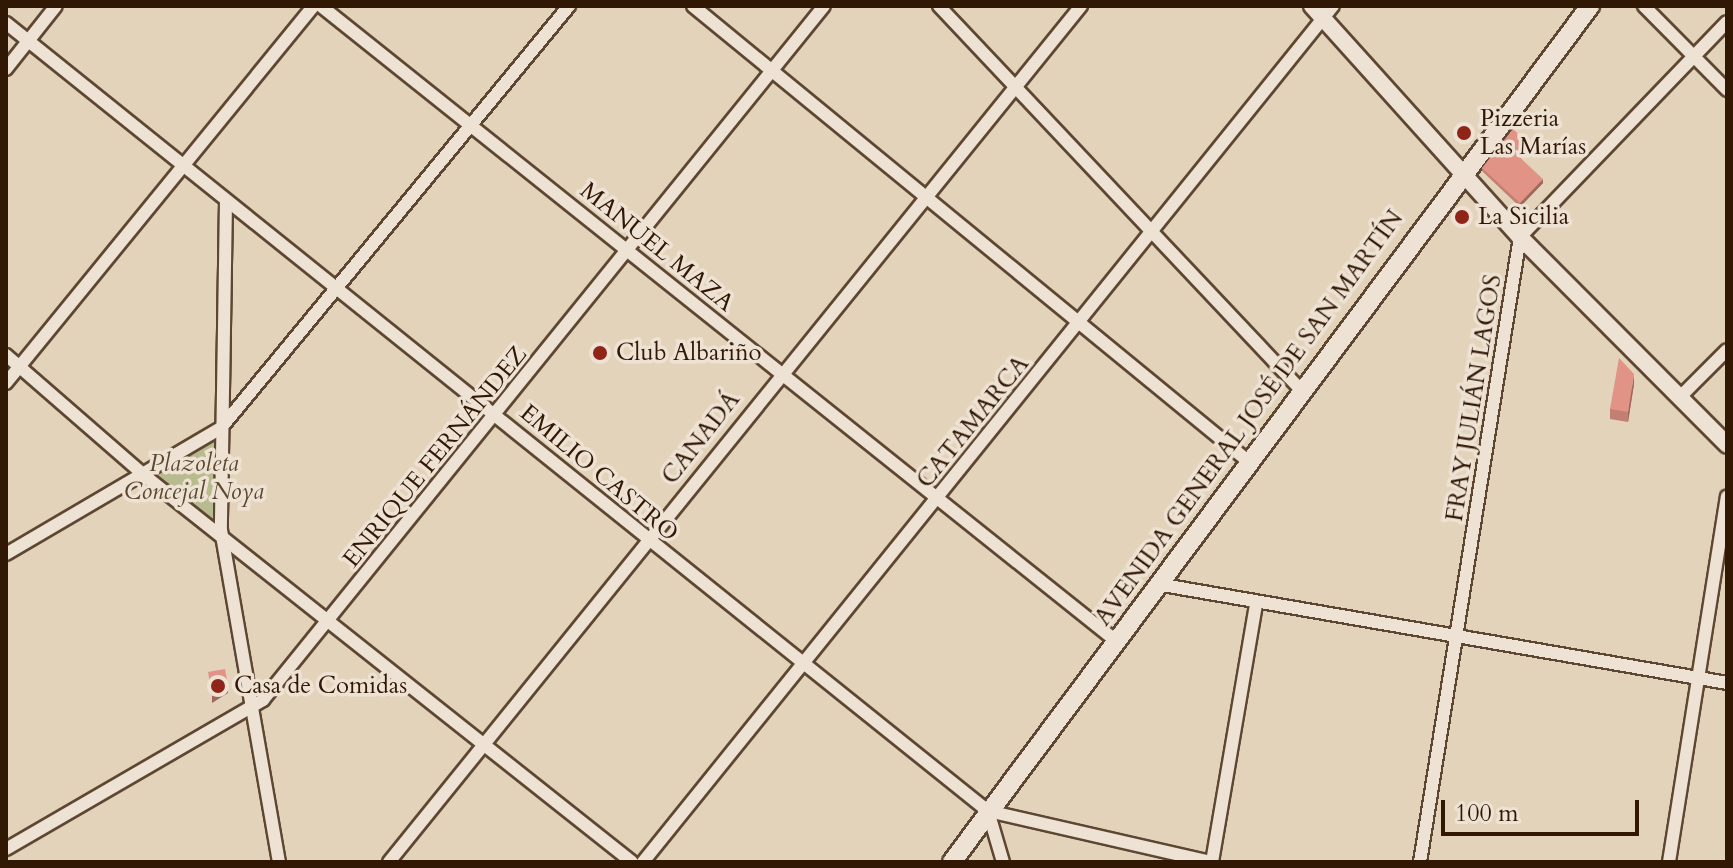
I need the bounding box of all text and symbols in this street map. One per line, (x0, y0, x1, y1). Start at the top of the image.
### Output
place label: Pizzeria Las Marías (1480, 105, 1586, 161)
marker: Pizzeria Las Marías (1455, 124, 1473, 142)
street label: MANUEL MAZA (574, 176, 740, 318)
place label: La Sicilia (1478, 203, 1569, 231)
street label: AVENIDA GENERAL JOSÉ DE SAN MARTÍN (1089, 205, 1409, 631)
marker: La Sicilia (1453, 208, 1471, 226)
street label: FRAY JULIÁN LAGOS (1440, 273, 1508, 523)
place label: Club Albariño (616, 339, 762, 367)
street label: ENRIQUE FERNÁNDEZ (337, 341, 533, 573)
marker: Club Albariño (591, 344, 609, 362)
street label: CATAMARCA (911, 350, 1035, 494)
street label: CANADÁ (656, 386, 746, 490)
street label: EMILIO CASTRO (514, 398, 684, 548)
park label: Plazoleta Concejal Noya (124, 450, 264, 506)
place label: Casa de Comidas (234, 672, 407, 700)
marker: Casa de Comidas (209, 677, 227, 695)
scale bar (1445, 784, 1643, 834)
text: 100 m (1455, 797, 1519, 830)

